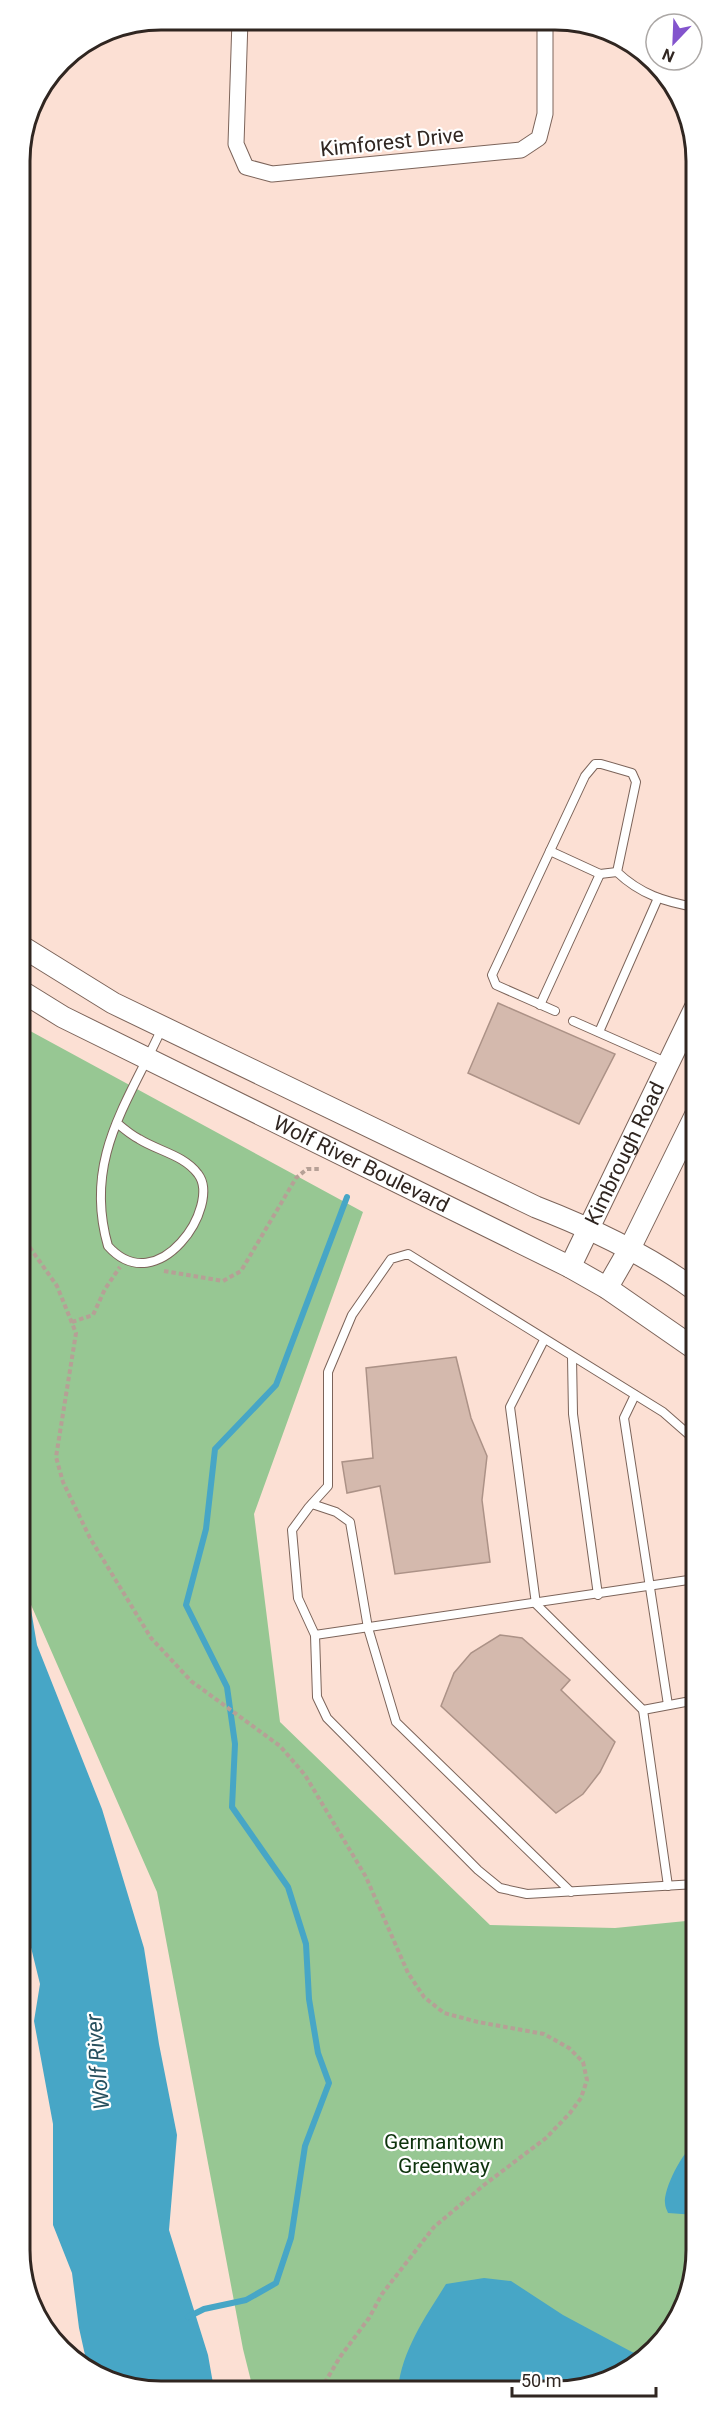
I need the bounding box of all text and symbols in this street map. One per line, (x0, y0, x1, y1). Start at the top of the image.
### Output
north arrow (644, 12, 704, 72)
text: N (659, 44, 677, 66)
street label: Kimforest Drive (319, 123, 465, 161)
street label: Kimbrough Road (580, 1078, 669, 1229)
street label: Wolf River Boulevard (270, 1111, 453, 1217)
water label: Wolf River (81, 2012, 114, 2111)
park label: Germantown Greenway (384, 2130, 504, 2178)
scale bar (512, 2360, 656, 2398)
text: 50 m (521, 2370, 561, 2391)

